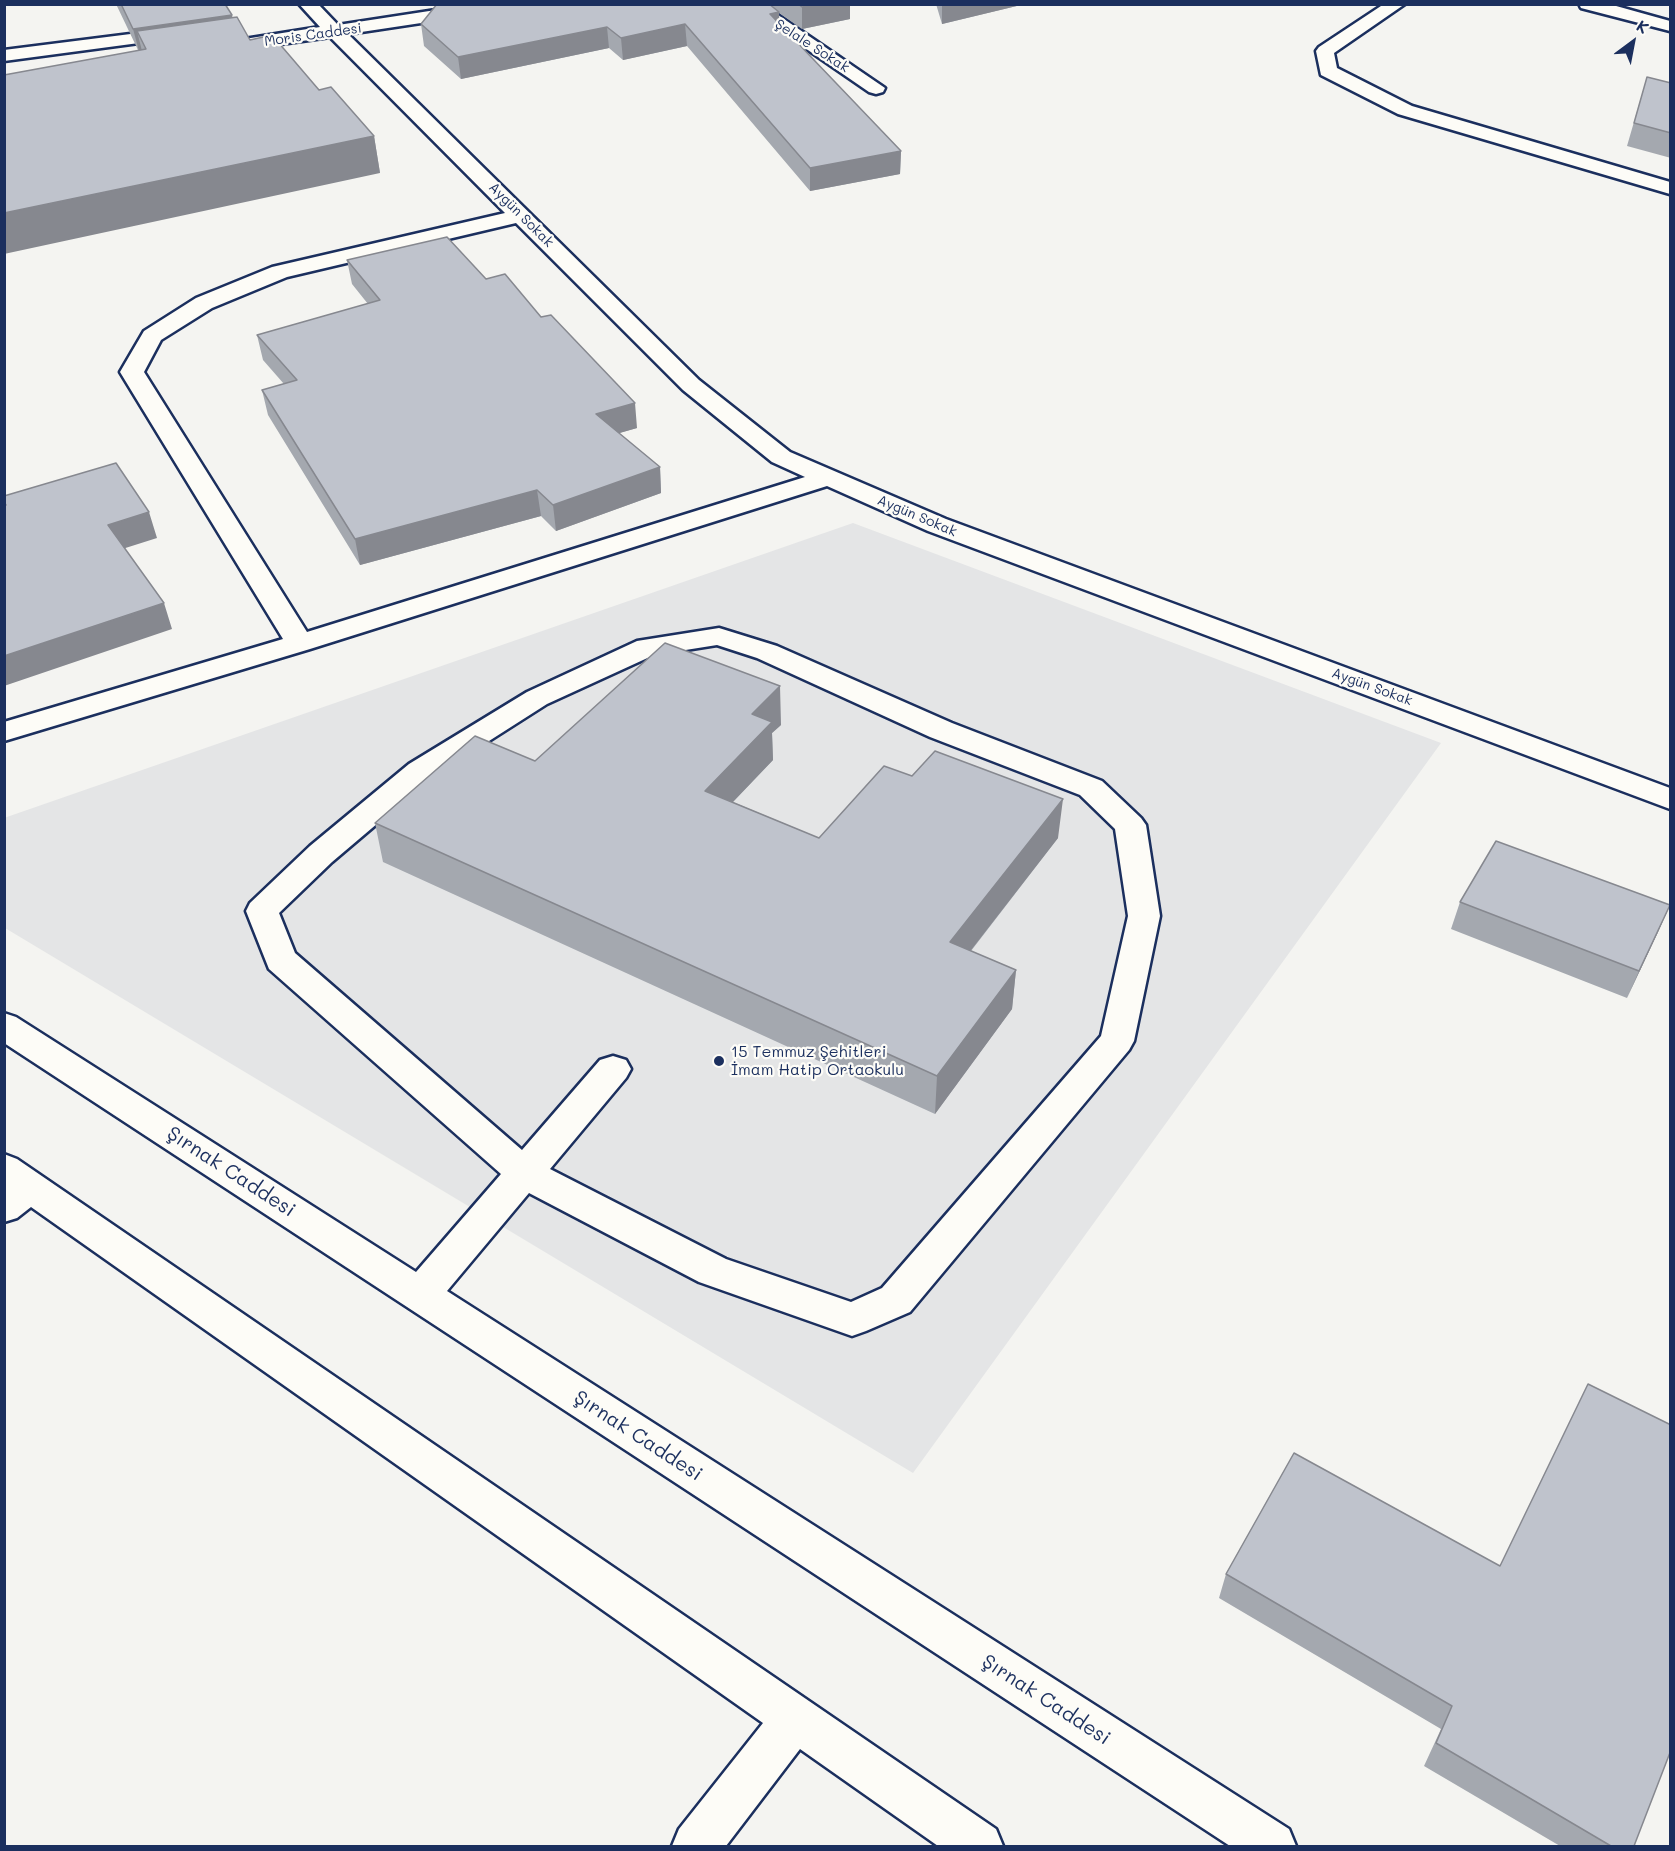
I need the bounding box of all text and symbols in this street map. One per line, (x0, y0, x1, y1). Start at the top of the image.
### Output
north arrow (1603, 12, 1663, 72)
text: K (1633, 15, 1653, 38)
street label: Şelale Sokak (772, 16, 852, 76)
street label: Moris Caddesi (263, 20, 363, 50)
street label: Aygün Sokak (485, 179, 557, 251)
street label: Aygün Sokak (875, 492, 959, 540)
street label: Aygün Sokak (1329, 665, 1415, 709)
place label: 15 Temmuz Şehitleri İmam Hatip Ortaokulu (731, 1042, 904, 1080)
marker: 15 Temmuz Şehitleri İmam Hatip Ortaokulu (712, 1054, 726, 1068)
street label: Şırnak Caddesi (162, 1122, 300, 1222)
street label: Şırnak Caddesi (569, 1386, 707, 1486)
street label: Şırnak Caddesi (977, 1650, 1115, 1750)

